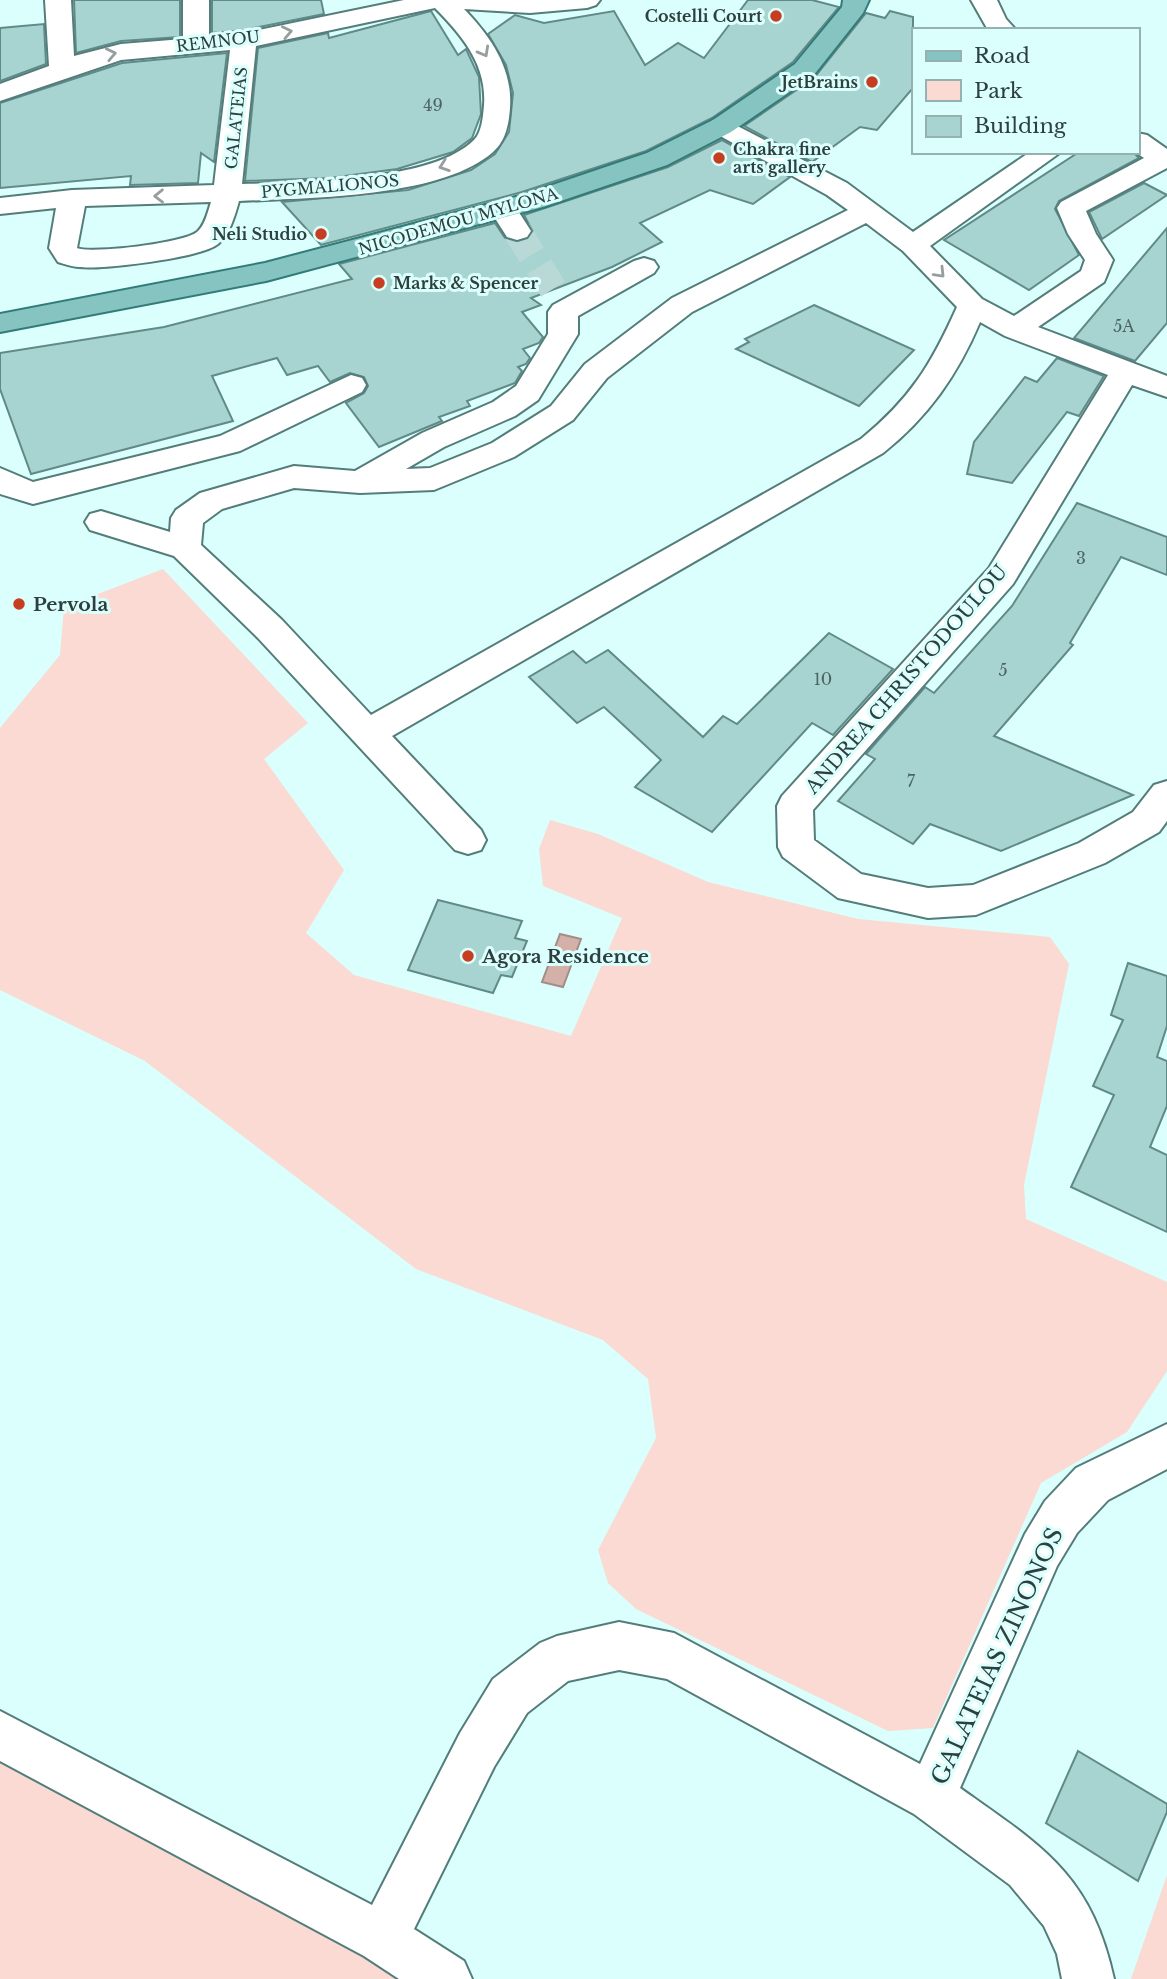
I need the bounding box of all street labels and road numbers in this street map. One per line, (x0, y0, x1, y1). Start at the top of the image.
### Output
street label: REMNOU (175, 26, 261, 56)
street label: GALATEIAS (221, 66, 251, 170)
street label: PYGMALIONOS (260, 170, 400, 202)
street label: NICODEMOU MYLONA (356, 183, 561, 259)
street label: ANDREA CHRISTODOULOU (800, 560, 1012, 799)
street label: GALATEIAS ZINONOS (925, 1523, 1069, 1789)

